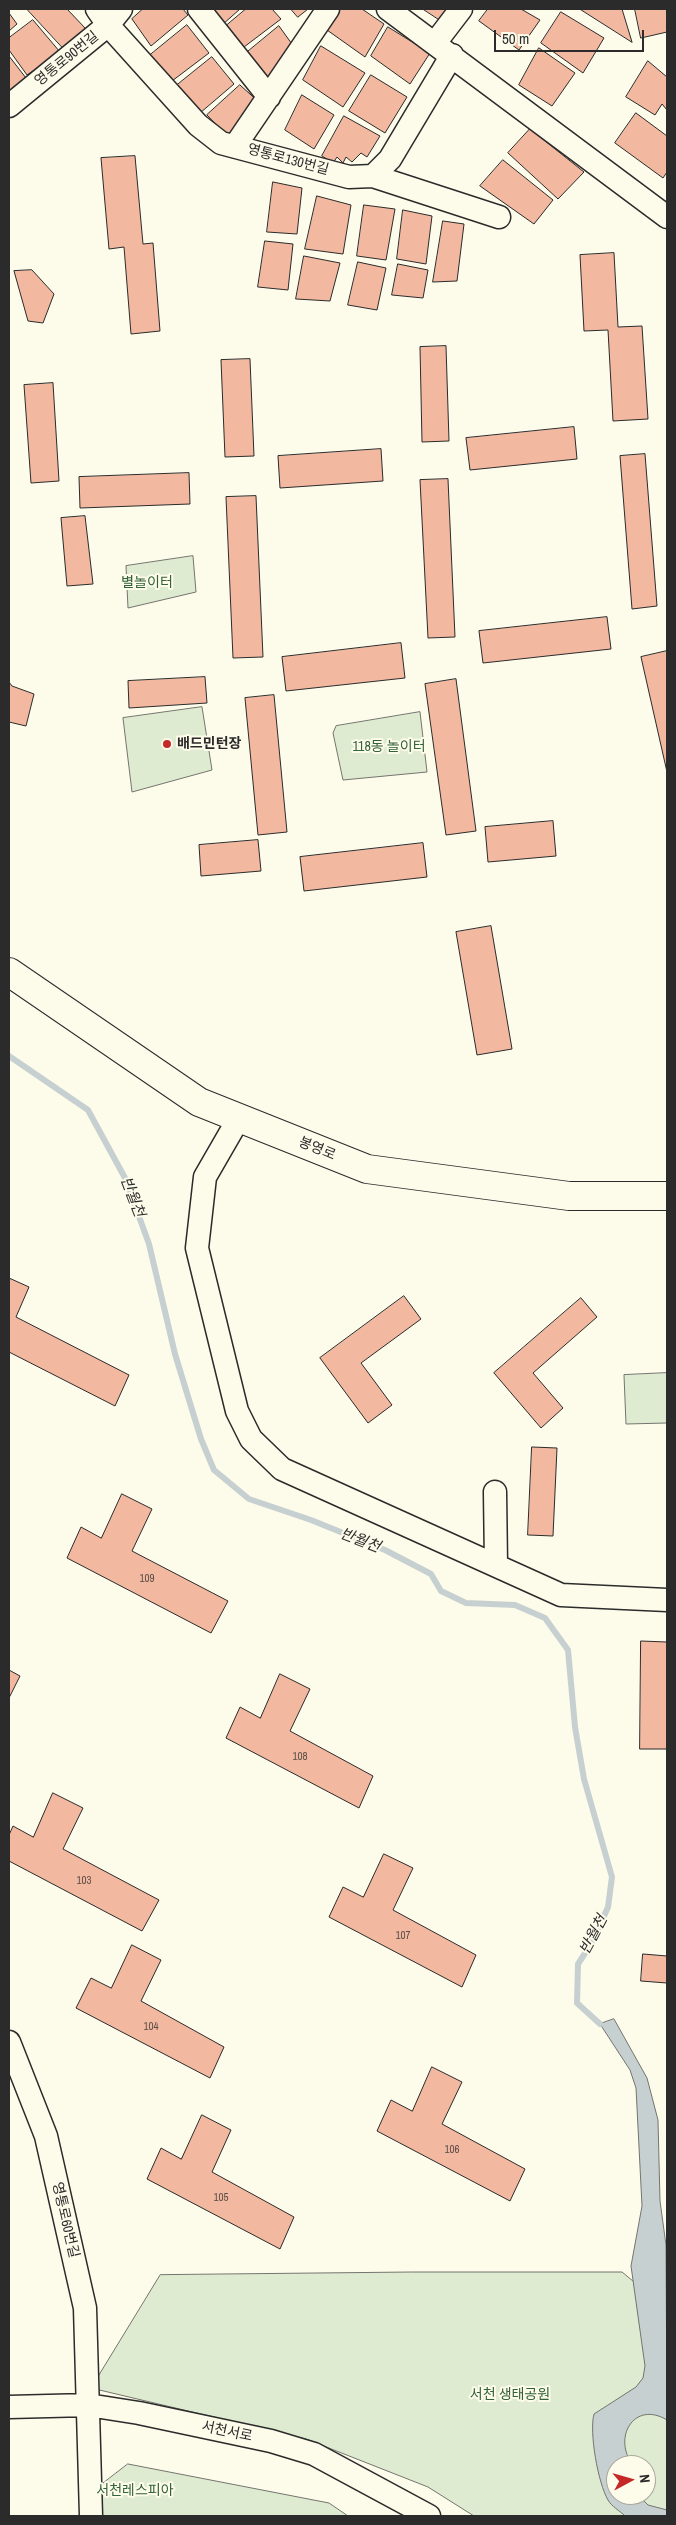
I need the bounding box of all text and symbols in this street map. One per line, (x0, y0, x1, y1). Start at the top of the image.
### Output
scale bar (496, 20, 646, 52)
street label: 영통로90번길 (32, 28, 102, 90)
text: 50 m (502, 28, 529, 49)
street label: 영통로130번길 (245, 141, 331, 179)
park label: 별놀이터 (121, 575, 173, 591)
place label: 배드민턴장 (177, 736, 241, 752)
marker: 배드민턴장 (161, 738, 173, 750)
park label: 118동 놀이터 (352, 739, 426, 755)
street label: 봉영로 (296, 1134, 338, 1164)
water label: 반월천 (116, 1174, 148, 1220)
water label: 반월천 (337, 1525, 383, 1557)
house number: 109 (139, 1572, 155, 1586)
house number: 108 (292, 1750, 308, 1764)
house number: 103 (76, 1874, 92, 1888)
water label: 반월천 (576, 1912, 612, 1958)
house number: 107 (395, 1929, 411, 1943)
house number: 104 (143, 2020, 159, 2034)
house number: 106 (444, 2143, 460, 2157)
street label: 영통로60번길 (48, 2181, 82, 2259)
house number: 105 (213, 2191, 229, 2205)
park label: 서천 생태공원 (470, 2387, 550, 2403)
street label: 서천서로 (200, 2418, 254, 2446)
north arrow (606, 2455, 656, 2505)
text: N (636, 2473, 654, 2484)
park label: 서천레스피아 (96, 2483, 174, 2499)

